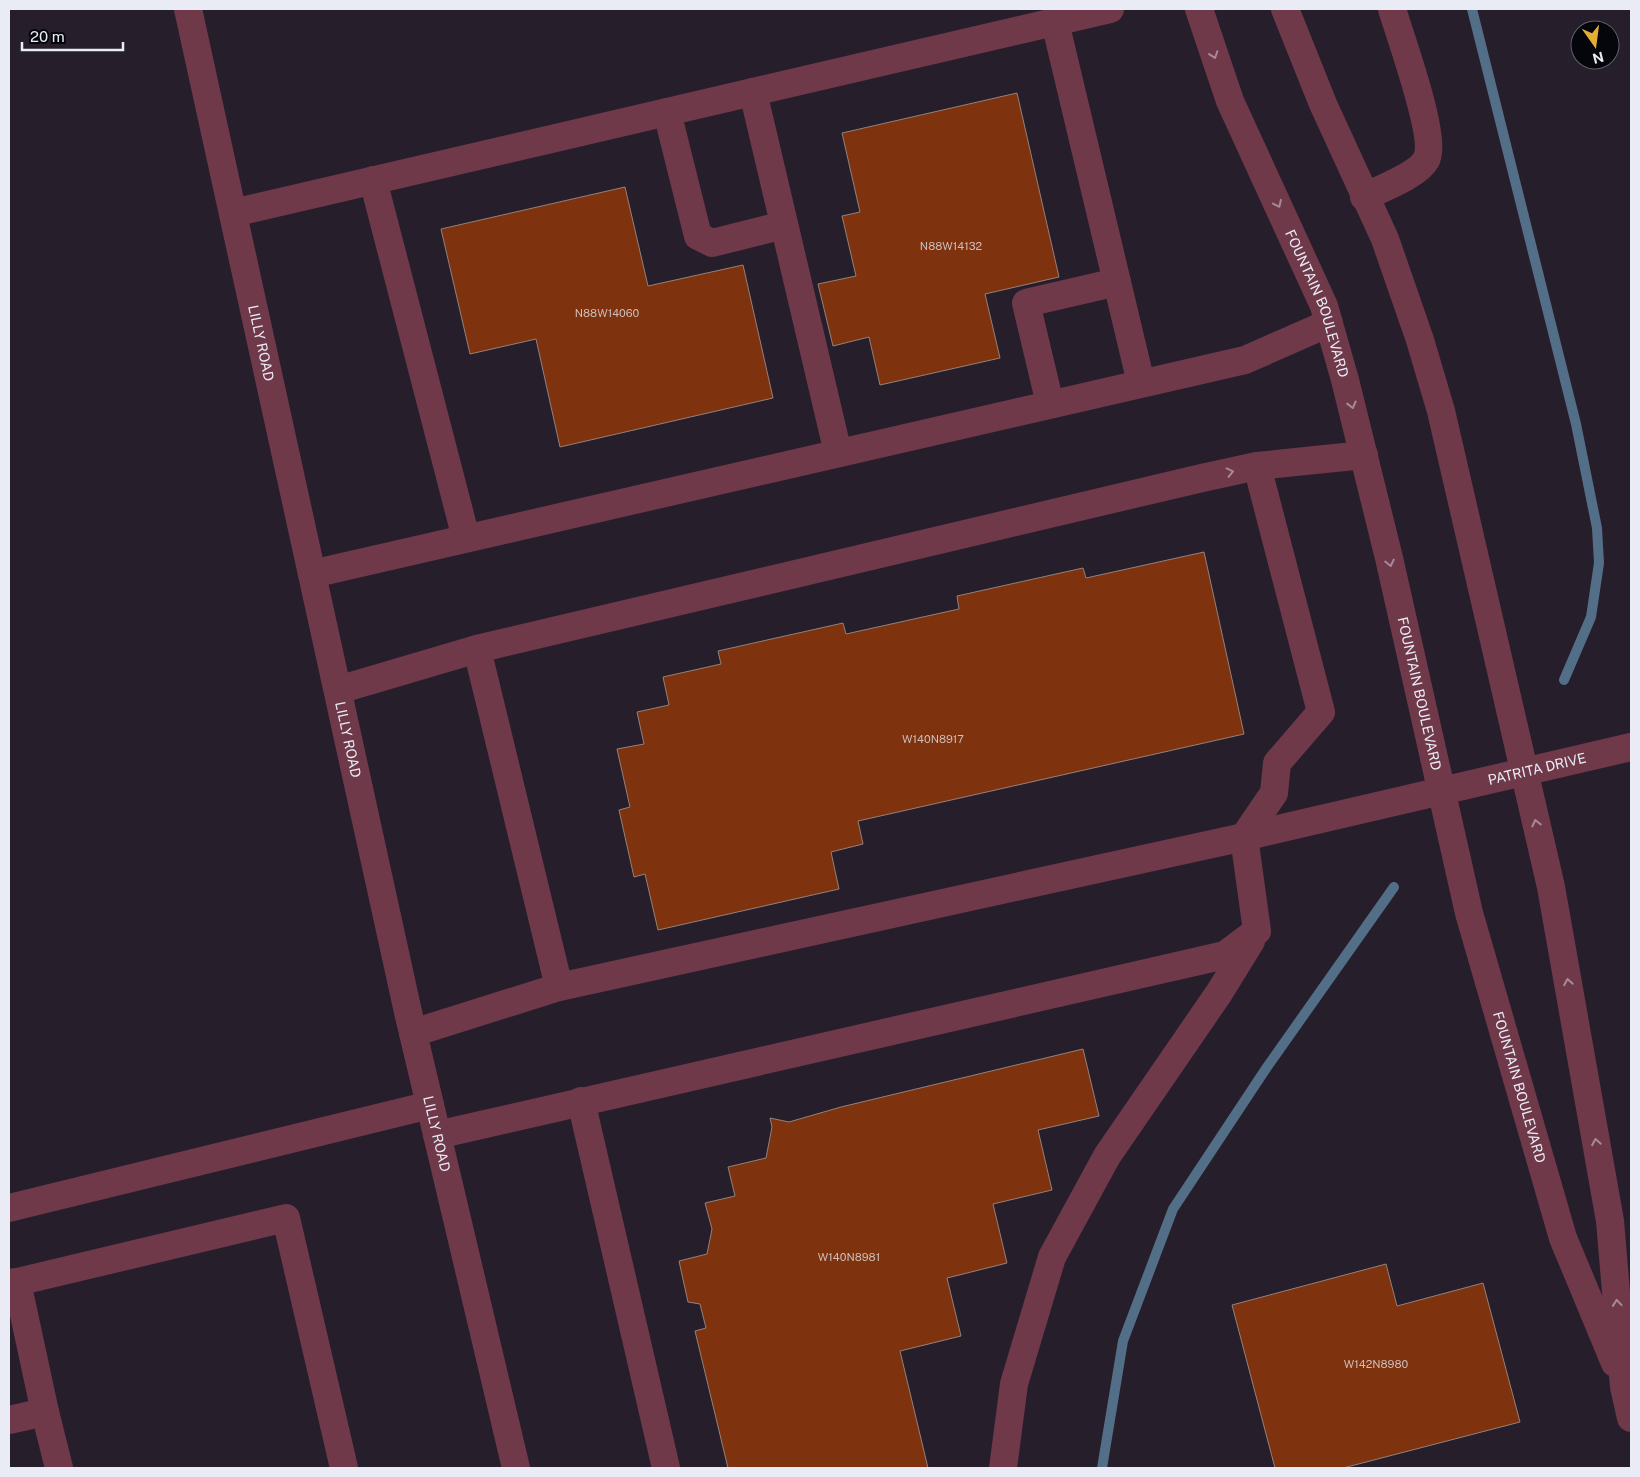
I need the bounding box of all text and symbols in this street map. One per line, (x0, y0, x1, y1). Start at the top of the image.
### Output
scale bar (22, 20, 124, 52)
north arrow (1570, 20, 1620, 70)
text: 20 m (30, 28, 65, 45)
text: N (1591, 49, 1605, 67)
one-way arrow (1208, 50, 1218, 59)
one-way arrow (1272, 199, 1283, 208)
street label: FOUNTAIN BOULEVARD (1282, 227, 1352, 379)
house number: N88W14132 (920, 240, 983, 252)
street label: LILLY ROAD (245, 303, 277, 383)
house number: N88W14060 (575, 307, 640, 319)
one-way arrow (1346, 401, 1357, 410)
one-way arrow (1225, 467, 1234, 478)
one-way arrow (1384, 559, 1395, 568)
street label: FOUNTAIN BOULEVARD (1395, 615, 1445, 772)
street label: LILLY ROAD (332, 700, 364, 779)
house number: W140N8917 (902, 733, 964, 745)
street label: PATRITA DRIVE (1486, 750, 1588, 788)
one-way arrow (1531, 819, 1542, 828)
one-way arrow (1563, 978, 1573, 987)
street label: FOUNTAIN BOULEVARD (1490, 1010, 1549, 1165)
street label: LILLY ROAD (420, 1094, 454, 1173)
one-way arrow (1592, 1138, 1602, 1147)
house number: W140N8981 (818, 1251, 880, 1263)
one-way arrow (1612, 1299, 1623, 1307)
house number: W142N8980 (1344, 1358, 1408, 1370)

